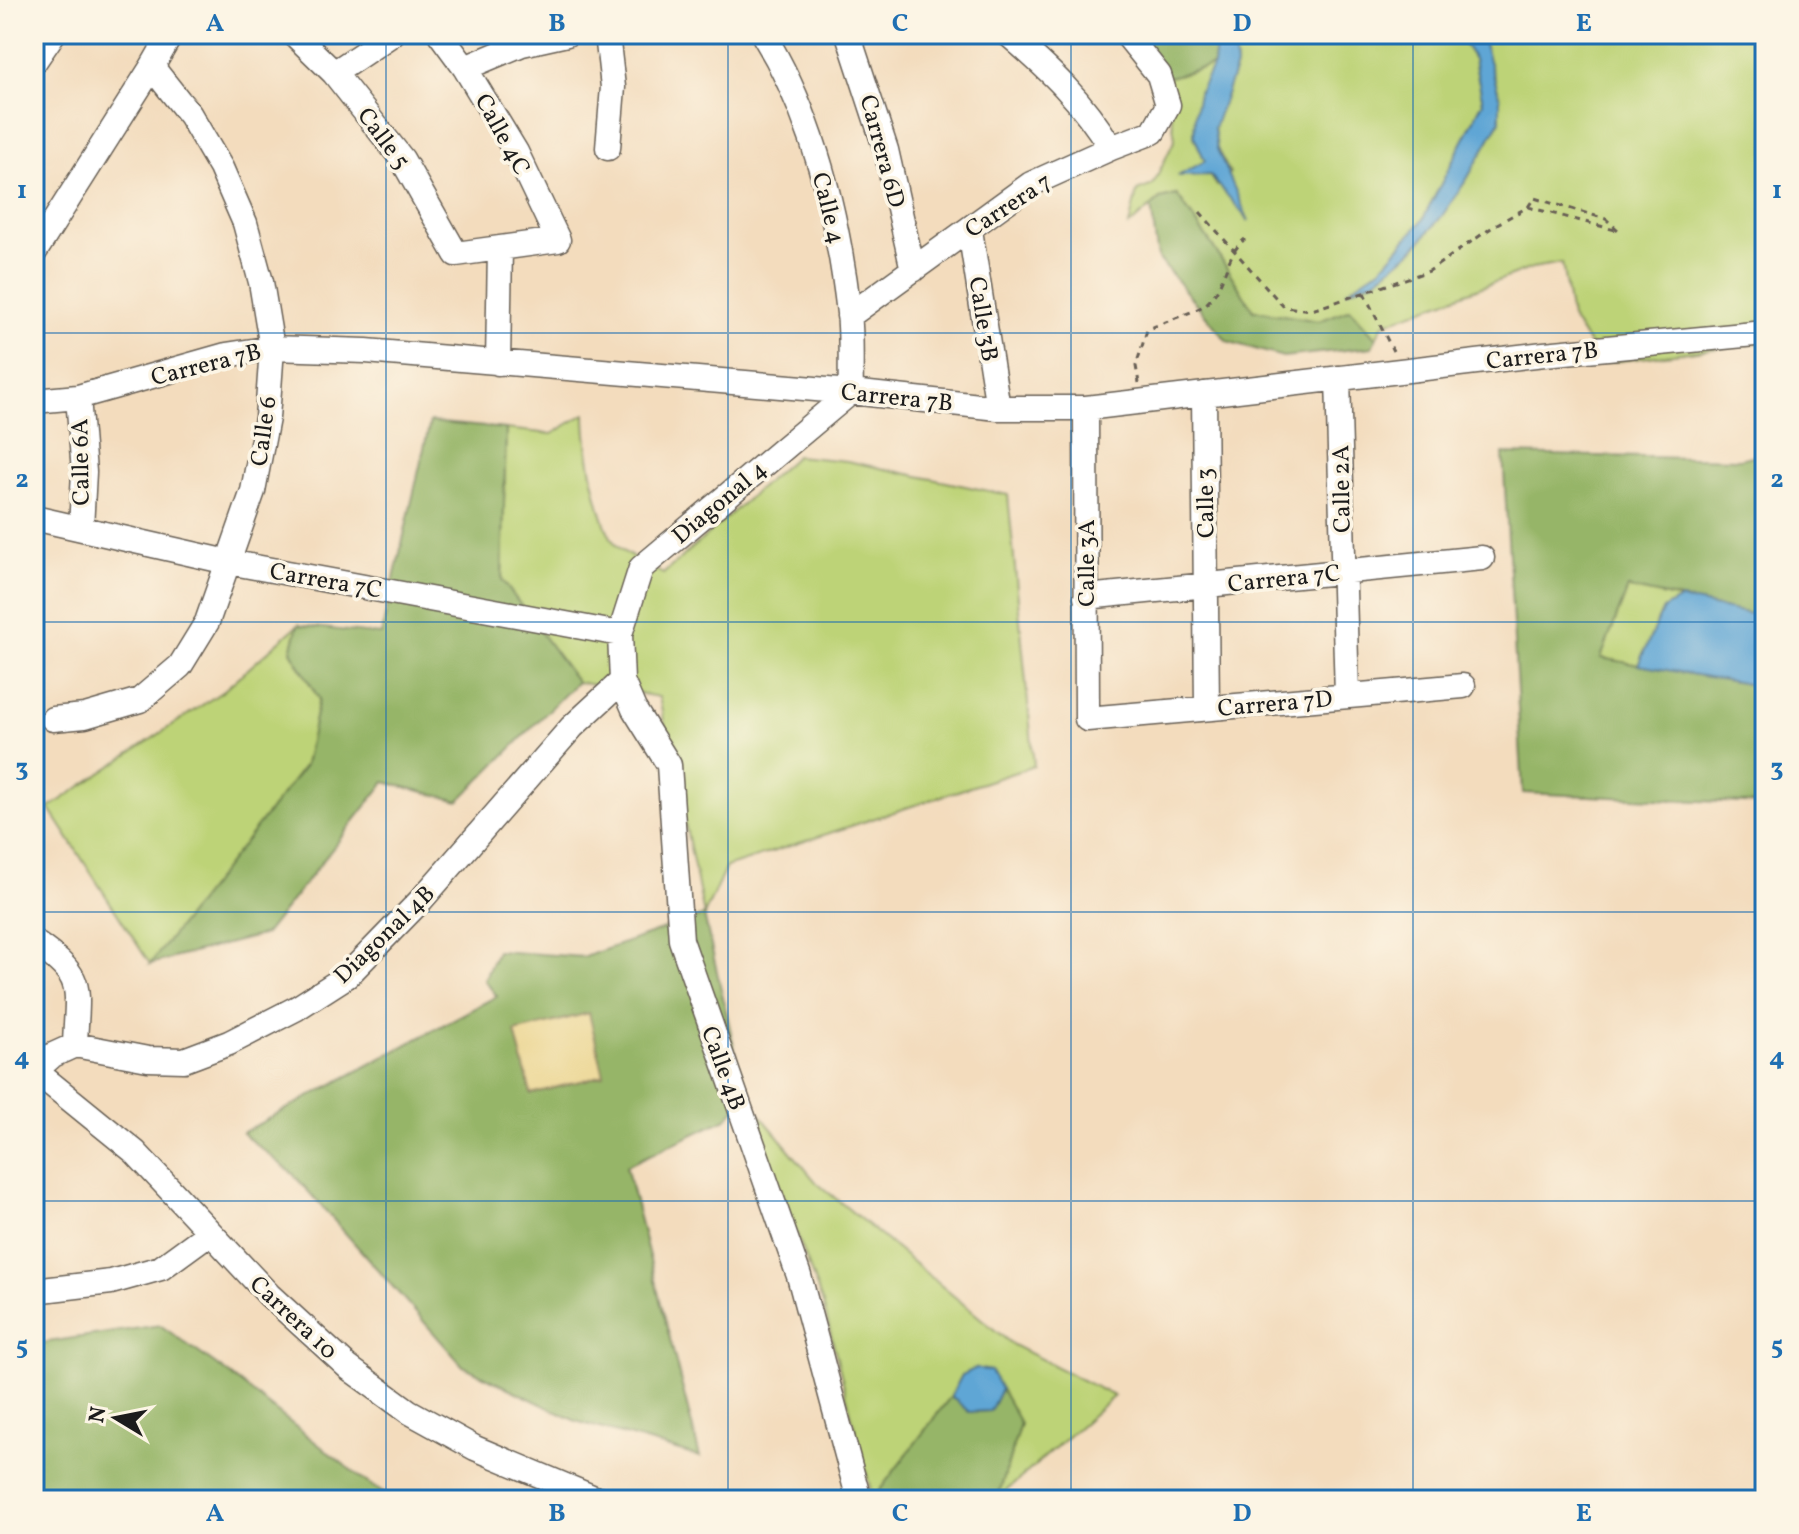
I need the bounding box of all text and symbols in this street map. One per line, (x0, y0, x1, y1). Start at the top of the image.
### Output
text: A (206, 6, 225, 42)
text: B (548, 6, 566, 42)
text: C (892, 6, 908, 42)
text: D (1232, 6, 1252, 42)
text: E (1576, 6, 1592, 42)
street label: Calle 4C (465, 88, 537, 182)
street label: Carrera 6D (850, 91, 912, 212)
street label: Calle 5 (348, 101, 417, 177)
street label: Carrera 7 (959, 166, 1059, 248)
street label: Calle 4 (802, 169, 852, 248)
text: 1 (17, 173, 27, 209)
text: 1 (1772, 173, 1782, 209)
street label: Calle 3B (959, 274, 1005, 364)
street label: Carrera 7B (1484, 334, 1600, 380)
street label: Carrera 7B (148, 336, 265, 396)
street label: Carrera 7B (839, 376, 955, 422)
street label: Calle 6 (243, 394, 287, 468)
street label: Calle 6A (64, 418, 100, 506)
street label: Calle 2A (1325, 445, 1361, 533)
street label: Diagonal 4 (666, 454, 775, 553)
text: 2 (15, 462, 29, 498)
text: 2 (1770, 462, 1784, 498)
street label: Calle 3 (1189, 467, 1225, 538)
street label: Calle 3A (1071, 519, 1105, 607)
street label: Carrera 7C (267, 555, 384, 609)
street label: Carrera 7C (1226, 557, 1342, 603)
street label: Carrera 7D (1216, 683, 1334, 727)
text: 3 (15, 751, 29, 787)
text: 3 (1770, 751, 1784, 787)
street label: Diagonal 4B (327, 878, 444, 993)
street label: Calle 4B (691, 1022, 753, 1116)
text: 4 (14, 1040, 30, 1076)
text: 4 (1769, 1040, 1785, 1076)
street label: Carrera 10 (241, 1269, 344, 1368)
text: 5 (16, 1329, 28, 1365)
text: 5 (1771, 1329, 1783, 1365)
north arrow (76, 1378, 156, 1458)
text: N (82, 1404, 115, 1426)
text: A (206, 1496, 225, 1532)
text: B (548, 1496, 566, 1532)
text: C (892, 1496, 908, 1532)
text: D (1232, 1496, 1252, 1532)
text: E (1576, 1496, 1592, 1532)

